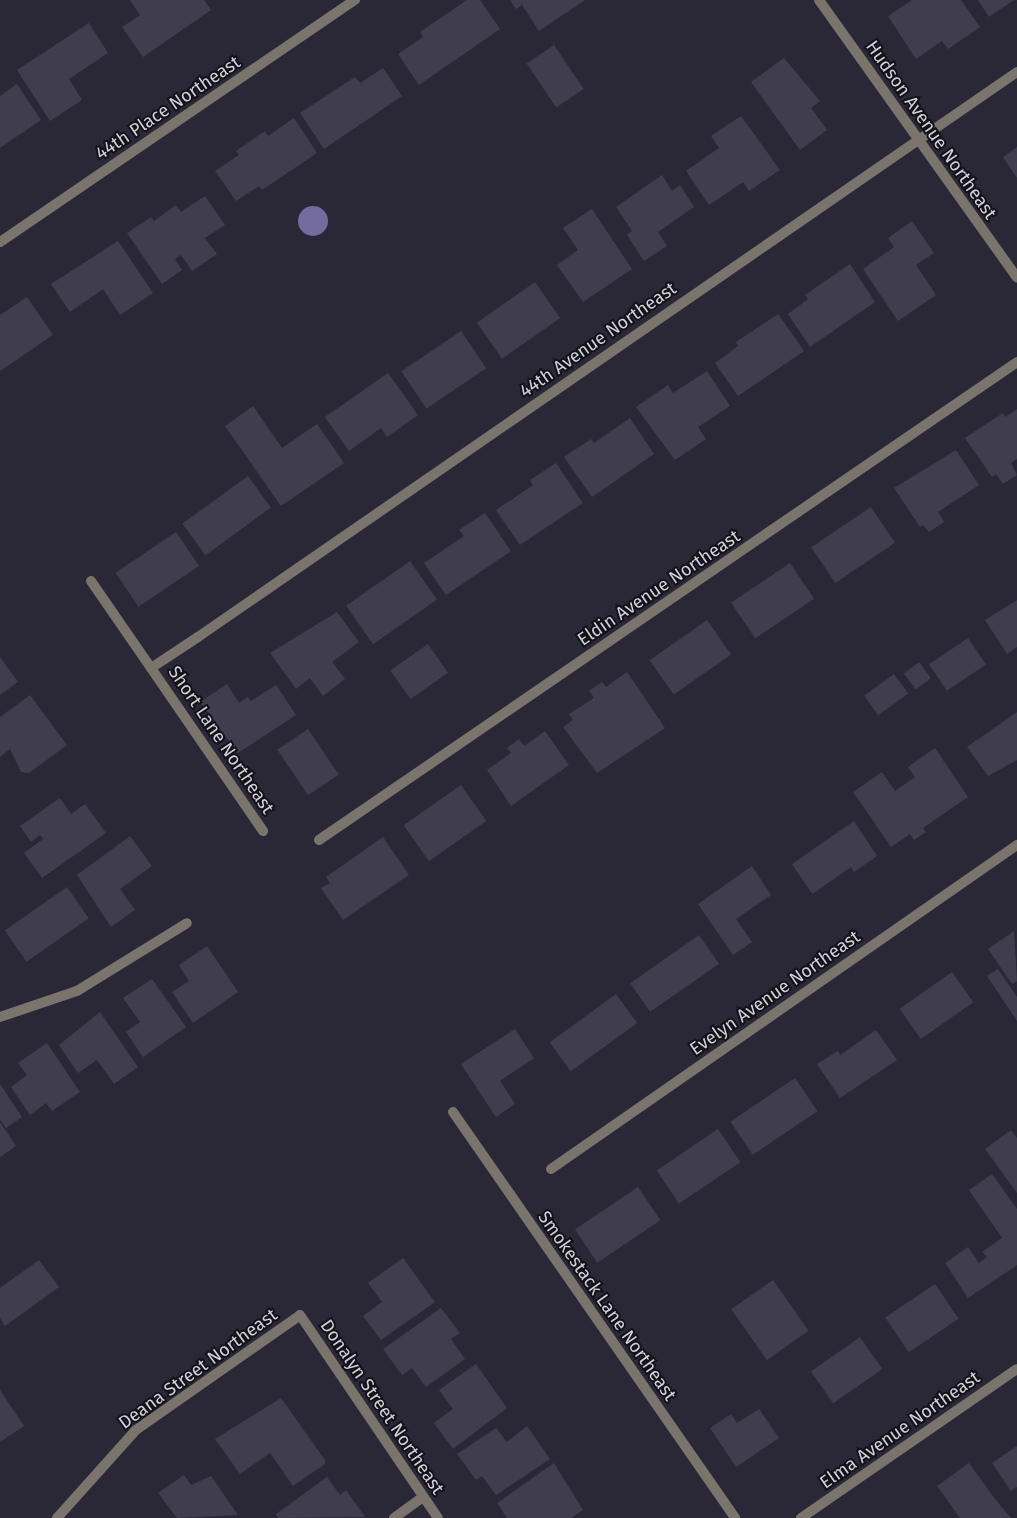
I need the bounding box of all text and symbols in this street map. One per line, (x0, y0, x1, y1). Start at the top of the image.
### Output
street label: Hudson Avenue Northeast (861, 36, 1001, 224)
street label: 44th Place Northeast (91, 52, 245, 164)
street label: 44th Avenue Northeast (515, 278, 681, 402)
street label: Eldin Avenue Northeast (574, 526, 744, 650)
street label: Short Lane Northeast (163, 662, 279, 818)
street label: Evelyn Avenue Northeast (686, 926, 864, 1060)
street label: Smokestack Lane Northeast (533, 1207, 681, 1405)
street label: Deana Street Northeast (115, 1304, 281, 1434)
street label: Donalyn Street Northeast (315, 1316, 449, 1498)
street label: Elma Avenue Northeast (816, 1367, 984, 1493)

